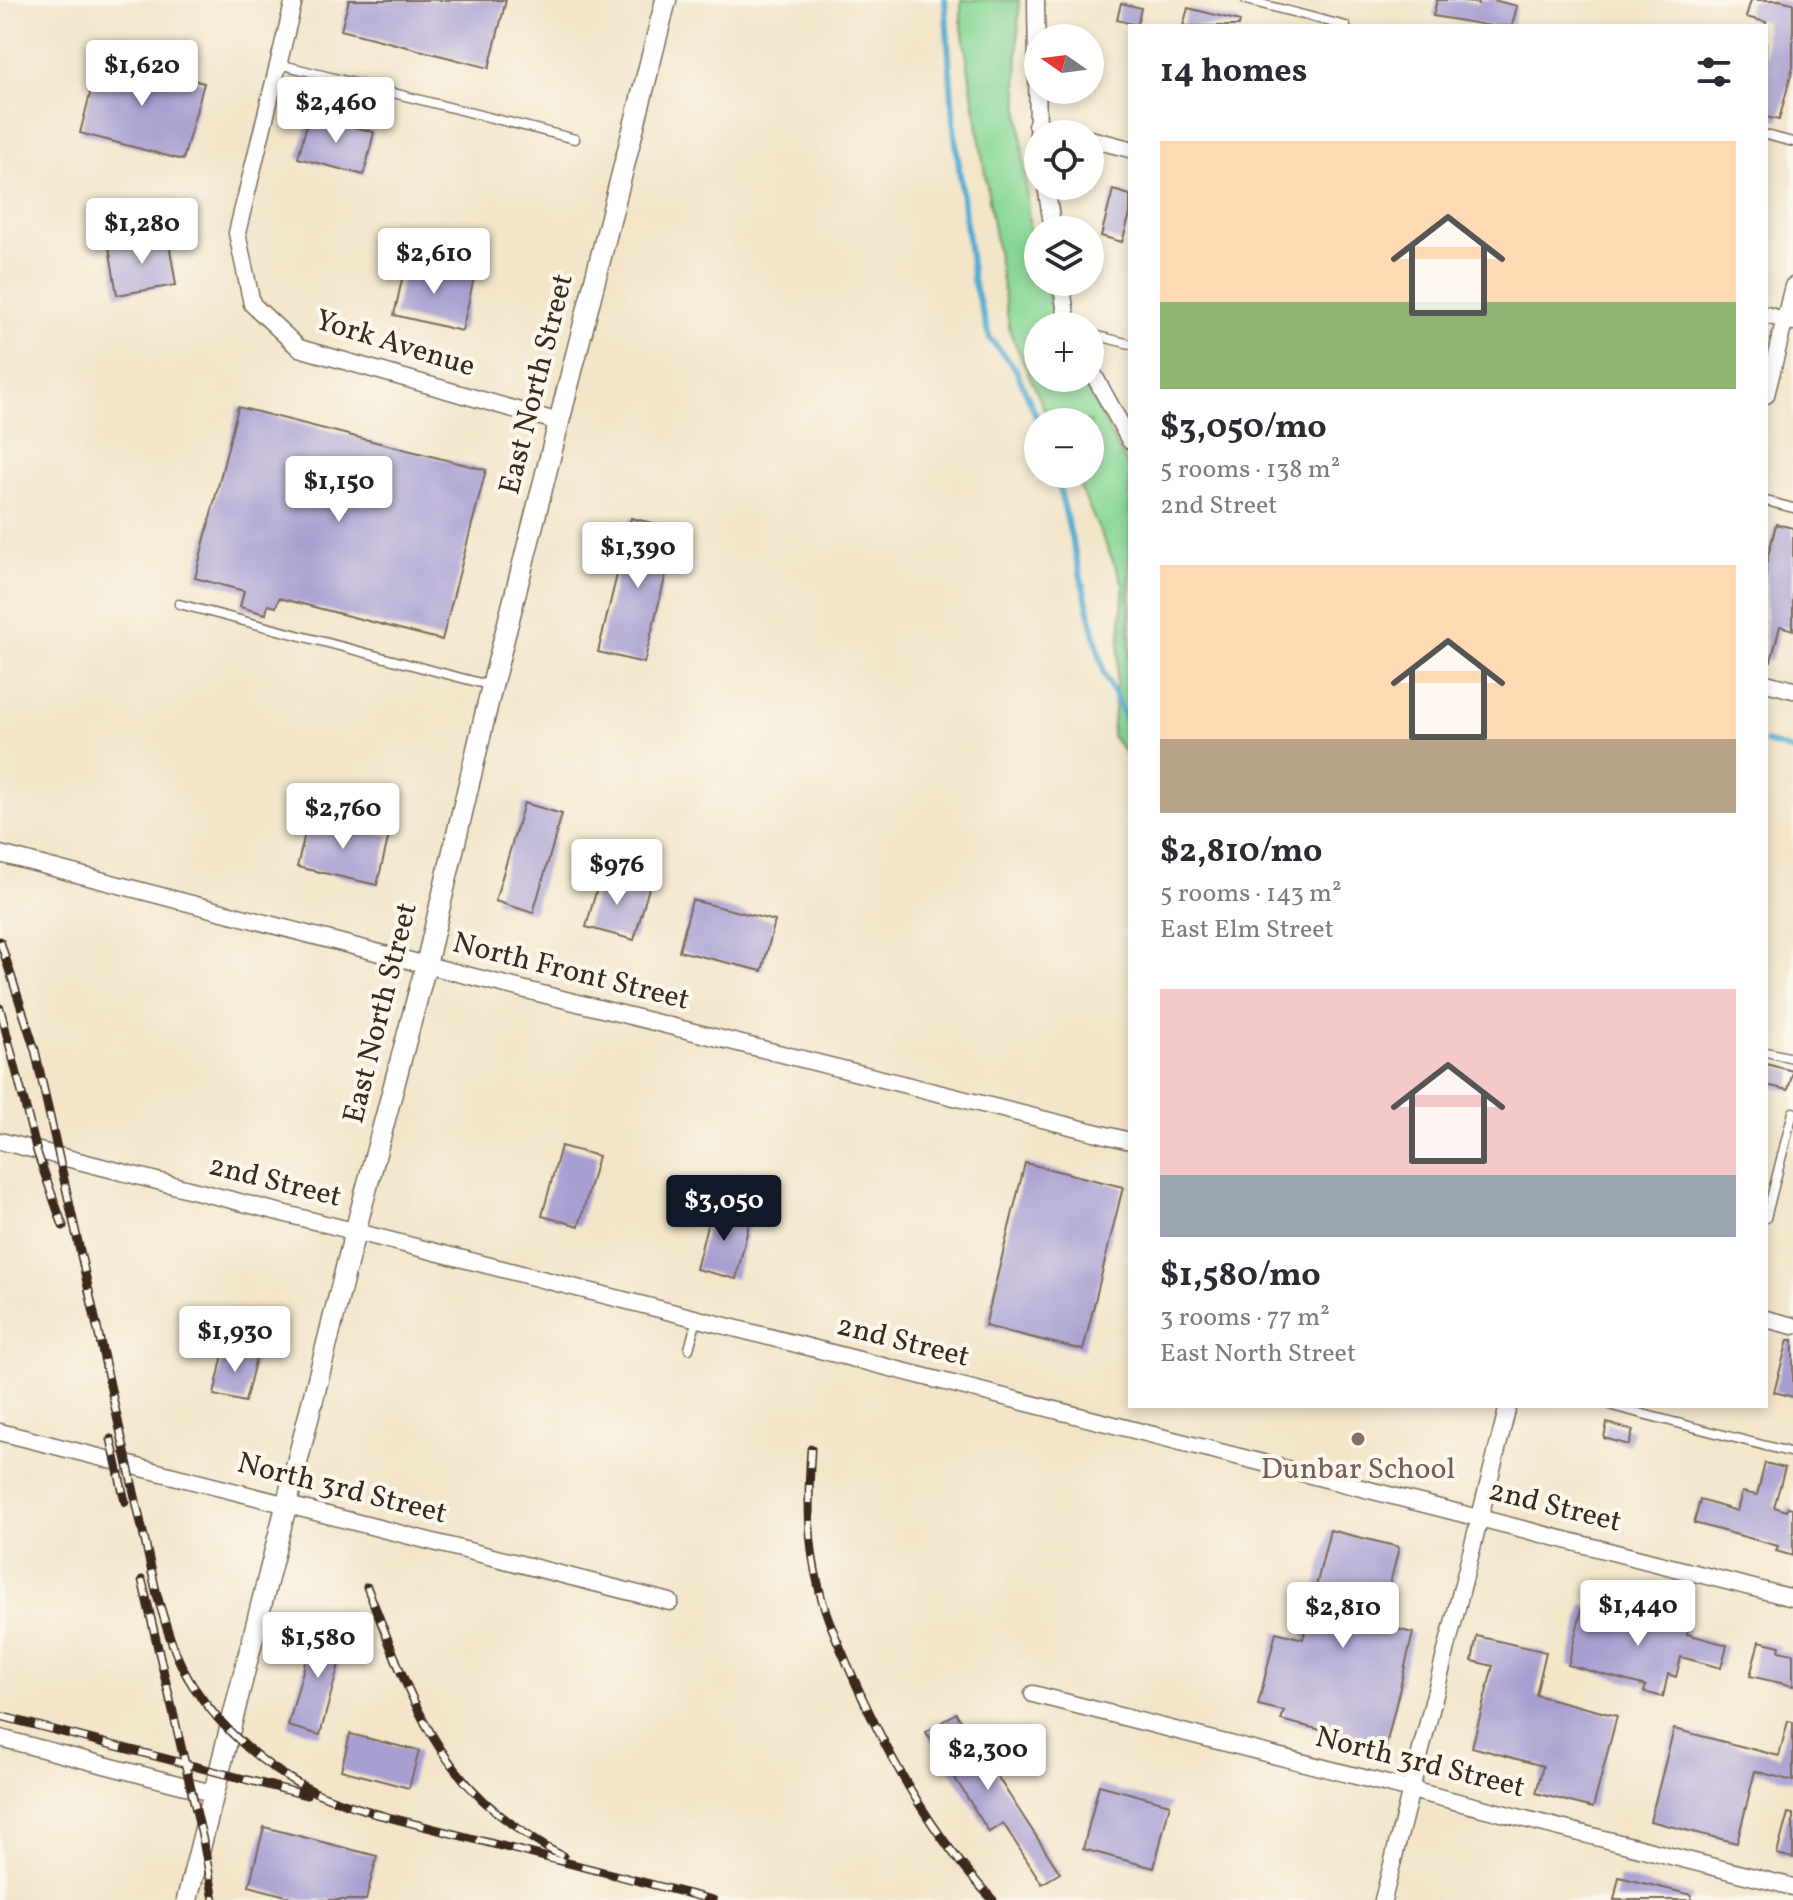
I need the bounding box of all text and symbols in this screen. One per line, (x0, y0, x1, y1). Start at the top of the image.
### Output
north arrow (1024, 24, 1104, 104)
map controls (1024, 24, 1104, 488)
pin: $1,620 (77, 40, 207, 108)
text: $1,620 (104, 48, 180, 84)
text: 14 homes (1160, 49, 1307, 96)
icon: filters (1692, 50, 1736, 94)
pin: $2,460 (271, 77, 401, 145)
text: $2,460 (295, 85, 377, 121)
button: locate (1024, 120, 1104, 200)
icon: home (1376, 193, 1520, 337)
pin: $1,280 (77, 198, 207, 266)
text: $1,280 (104, 206, 180, 242)
button: layers (1024, 216, 1104, 296)
pin: $2,610 (369, 228, 499, 296)
text: $2,610 (396, 236, 472, 272)
street label: East North Street (489, 269, 585, 499)
street label: York Avenue (310, 300, 480, 388)
button: + (1024, 312, 1104, 392)
text: $3,050/mo (1160, 405, 1327, 452)
button: − (1024, 408, 1104, 488)
text: 5 rooms · 138 m² (1160, 452, 1340, 488)
pin: $1,150 (274, 456, 404, 524)
text: $1,150 (303, 464, 375, 500)
text: 2nd Street (1160, 488, 1278, 524)
pin: $1,390 (573, 522, 703, 590)
text: $1,390 (600, 530, 676, 566)
icon: home (1376, 617, 1520, 761)
pin: $2,760 (278, 783, 408, 851)
text: $2,760 (304, 791, 382, 827)
text: $2,810/mo (1160, 829, 1322, 876)
pin: $976 (570, 839, 664, 907)
text: $976 (589, 847, 645, 883)
text: 5 rooms · 143 m² (1160, 876, 1342, 912)
street label: East North Street (333, 898, 429, 1128)
text: East Elm Street (1160, 912, 1334, 948)
street label: North Front Street (448, 922, 694, 1022)
icon: home (1376, 1041, 1520, 1185)
street label: 2nd Street (204, 1145, 346, 1219)
pin: $3,050 (659, 1175, 789, 1243)
text: $3,050 (684, 1183, 764, 1219)
text: $1,580/mo (1160, 1253, 1321, 1300)
text: 3 rooms · 77 m² (1160, 1300, 1330, 1336)
street label: 2nd Street (832, 1305, 974, 1379)
pin: $1,930 (170, 1306, 300, 1374)
text: $1,930 (197, 1314, 273, 1350)
text: East North Street (1160, 1336, 1356, 1372)
marker: Dunbar School (1349, 1430, 1367, 1448)
street label: North 3rd Street (233, 1443, 451, 1535)
place label: Dunbar School (1261, 1449, 1455, 1491)
street label: 2nd Street (1484, 1470, 1626, 1544)
pin: $1,440 (1573, 1580, 1703, 1648)
pin: $2,810 (1278, 1582, 1408, 1650)
text: $1,440 (1598, 1588, 1678, 1624)
text: $2,810 (1305, 1590, 1381, 1626)
pin: $1,580 (253, 1612, 383, 1680)
text: $1,580 (281, 1620, 355, 1656)
street label: North 3rd Street (1311, 1717, 1529, 1809)
pin: $2,300 (923, 1724, 1053, 1792)
text: $2,300 (948, 1732, 1028, 1768)

